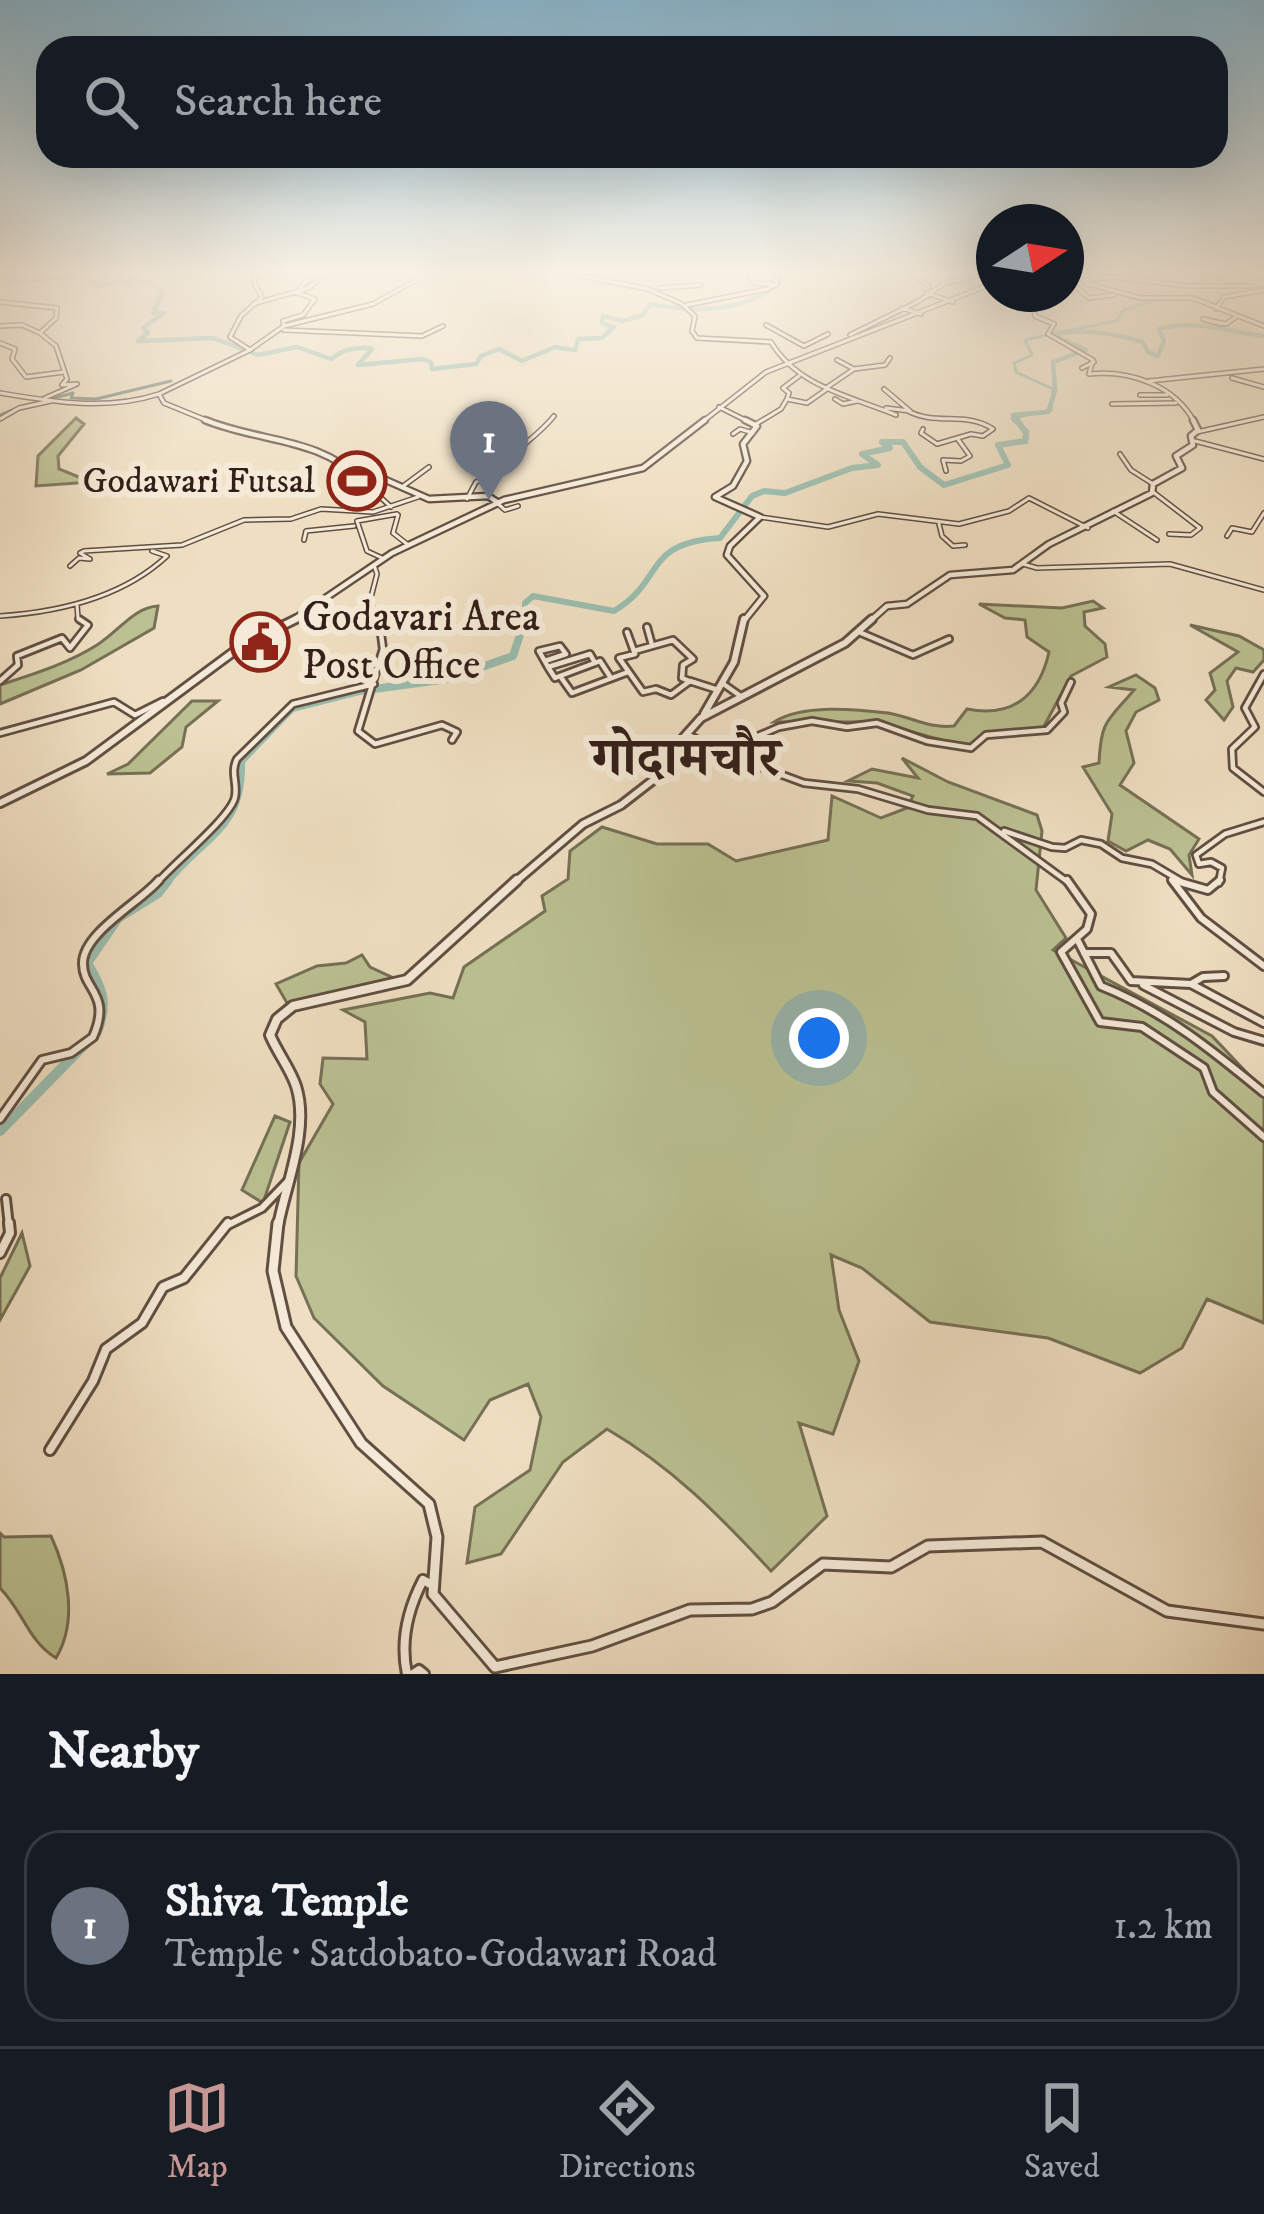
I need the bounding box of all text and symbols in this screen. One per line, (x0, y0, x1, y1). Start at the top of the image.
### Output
search box (36, 36, 1228, 168)
icon: search (78, 69, 144, 135)
text: Search here (174, 74, 382, 130)
north arrow (976, 204, 1084, 312)
pin: 1 (450, 401, 528, 500)
sports icon: Godawari Futsal (326, 450, 388, 512)
place label: Godawari Futsal (82, 459, 315, 504)
place label: Godavari Area Post Office (302, 592, 540, 692)
public building icon: Godavari Area Post Office (229, 611, 291, 673)
district label: गोदामचौर (588, 724, 784, 793)
your location (789, 1008, 849, 1068)
text: Nearby (48, 1720, 199, 1784)
text: Shiva Temple (165, 1874, 409, 1930)
text: 1 (83, 1902, 97, 1951)
text: 1.2 km (1113, 1902, 1213, 1951)
text: Temple · Satdobato-Godawari Road (165, 1930, 717, 1979)
tab: Map (164, 2075, 230, 2188)
tab: Directions (559, 2075, 695, 2188)
tab: Saved (1024, 2075, 1100, 2188)

